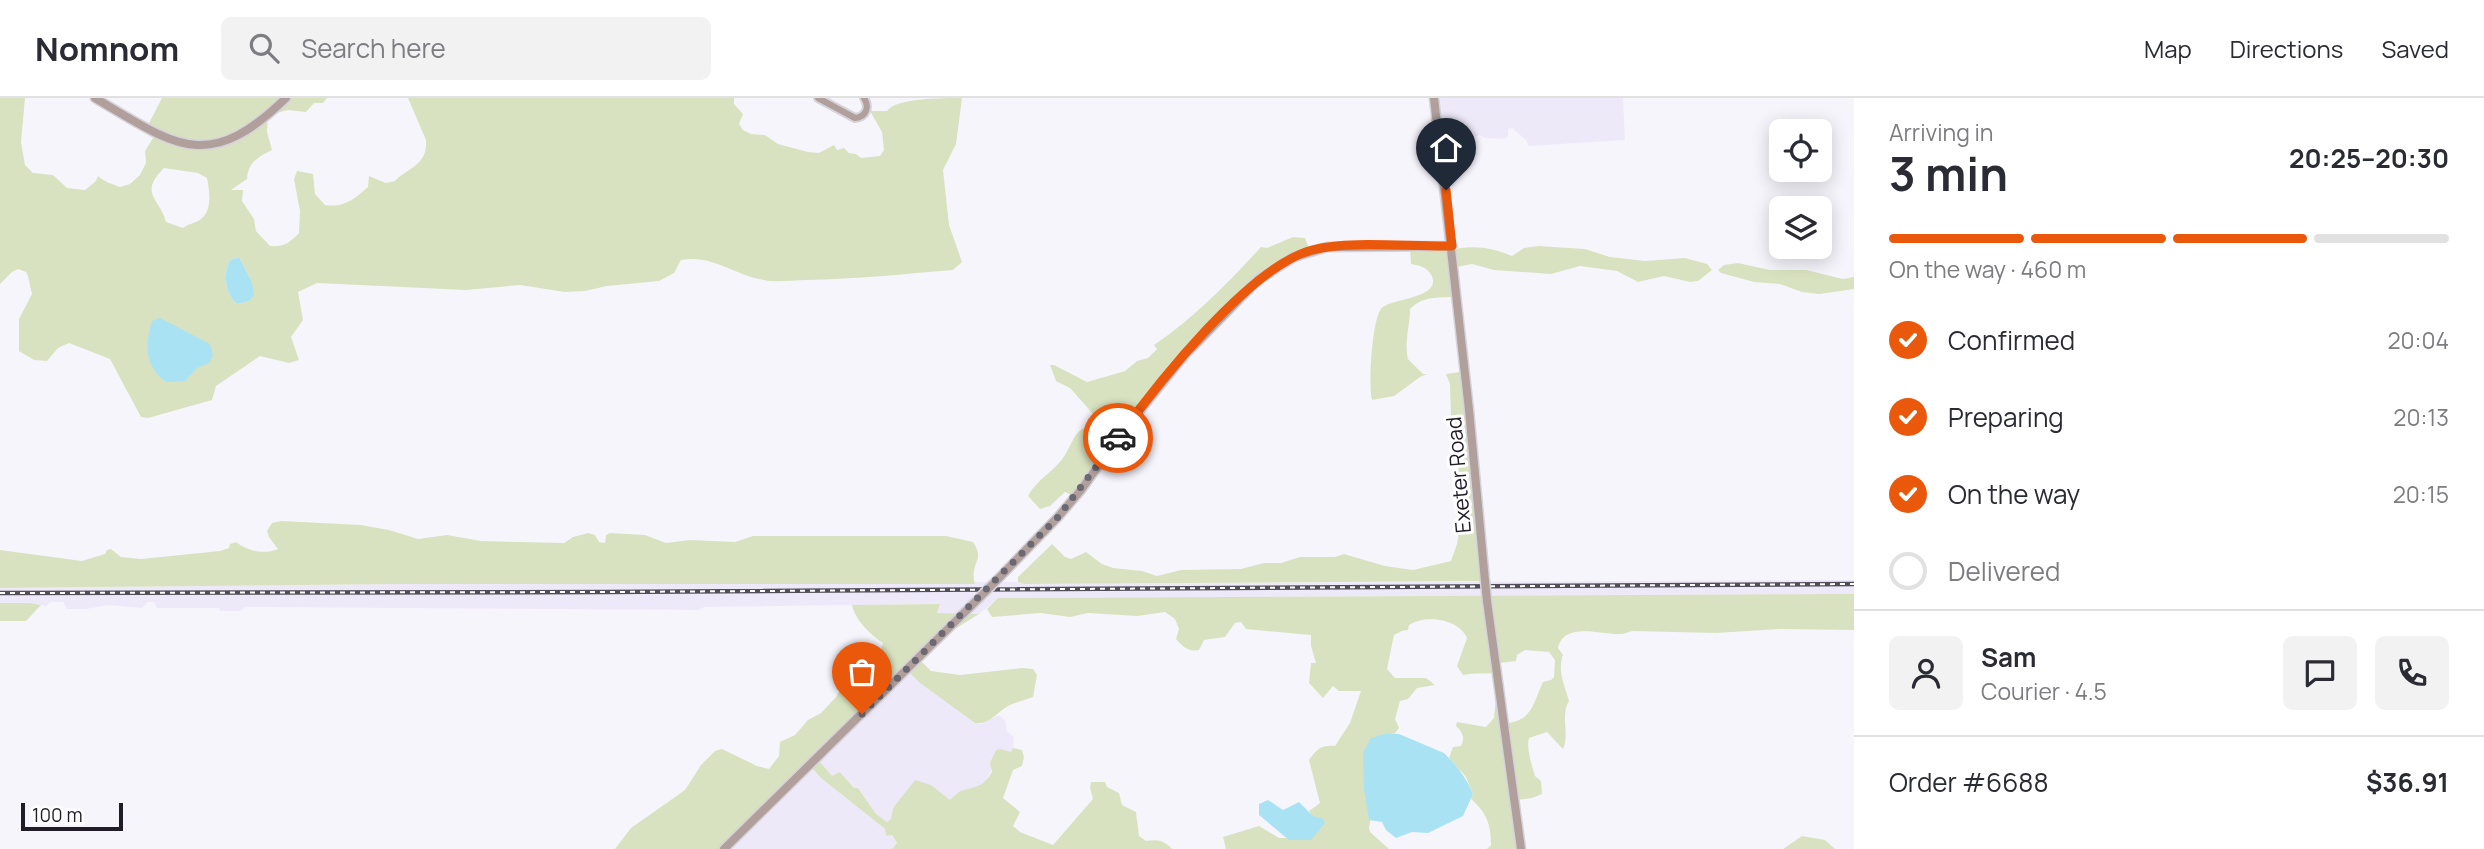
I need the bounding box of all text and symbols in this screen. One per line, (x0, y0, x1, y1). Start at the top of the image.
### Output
search box (221, 17, 711, 80)
text: Nomnom (35, 26, 179, 71)
icon: search (245, 29, 283, 67)
text: Search here (301, 30, 446, 66)
text: Map (2144, 32, 2192, 65)
text: Directions (2230, 32, 2343, 65)
text: Saved (2381, 32, 2449, 65)
text: Arriving in (1889, 116, 1994, 148)
pin (1416, 118, 1476, 190)
map controls (1769, 119, 1832, 259)
button: locate (1769, 119, 1832, 182)
icon: home (1427, 129, 1465, 167)
text: 20:25–20:30 (2289, 140, 2449, 176)
text: 3 min (1889, 142, 2008, 205)
button: layers (1769, 196, 1832, 259)
text: On the way · 460 m (1889, 253, 2086, 285)
icon: check (1889, 321, 1927, 359)
text: Confirmed (1948, 322, 2075, 358)
text: 20:04 (2387, 324, 2449, 356)
icon: check (1889, 398, 1927, 436)
text: Preparing (1948, 399, 2064, 435)
text: 20:13 (2393, 401, 2449, 433)
courier (1083, 403, 1153, 473)
street label: Exeter Road (1439, 416, 1477, 534)
icon: car (1099, 419, 1137, 457)
icon: check (1889, 475, 1927, 513)
text: On the way (1948, 476, 2080, 512)
text: 20:15 (2393, 478, 2449, 510)
text: Delivered (1948, 553, 2060, 589)
button: person (1889, 636, 1963, 710)
button: chat (2283, 636, 2357, 710)
button: phone (2375, 636, 2449, 710)
text: Sam (1981, 639, 2036, 675)
pin (832, 642, 892, 714)
icon: bag (843, 653, 881, 691)
text: Courier · 4.5 (1981, 675, 2107, 707)
text: Order #6688 (1889, 764, 2048, 800)
text: $36.91 (2366, 764, 2449, 800)
scale bar (21, 800, 122, 832)
text: 100 m (32, 802, 83, 828)

